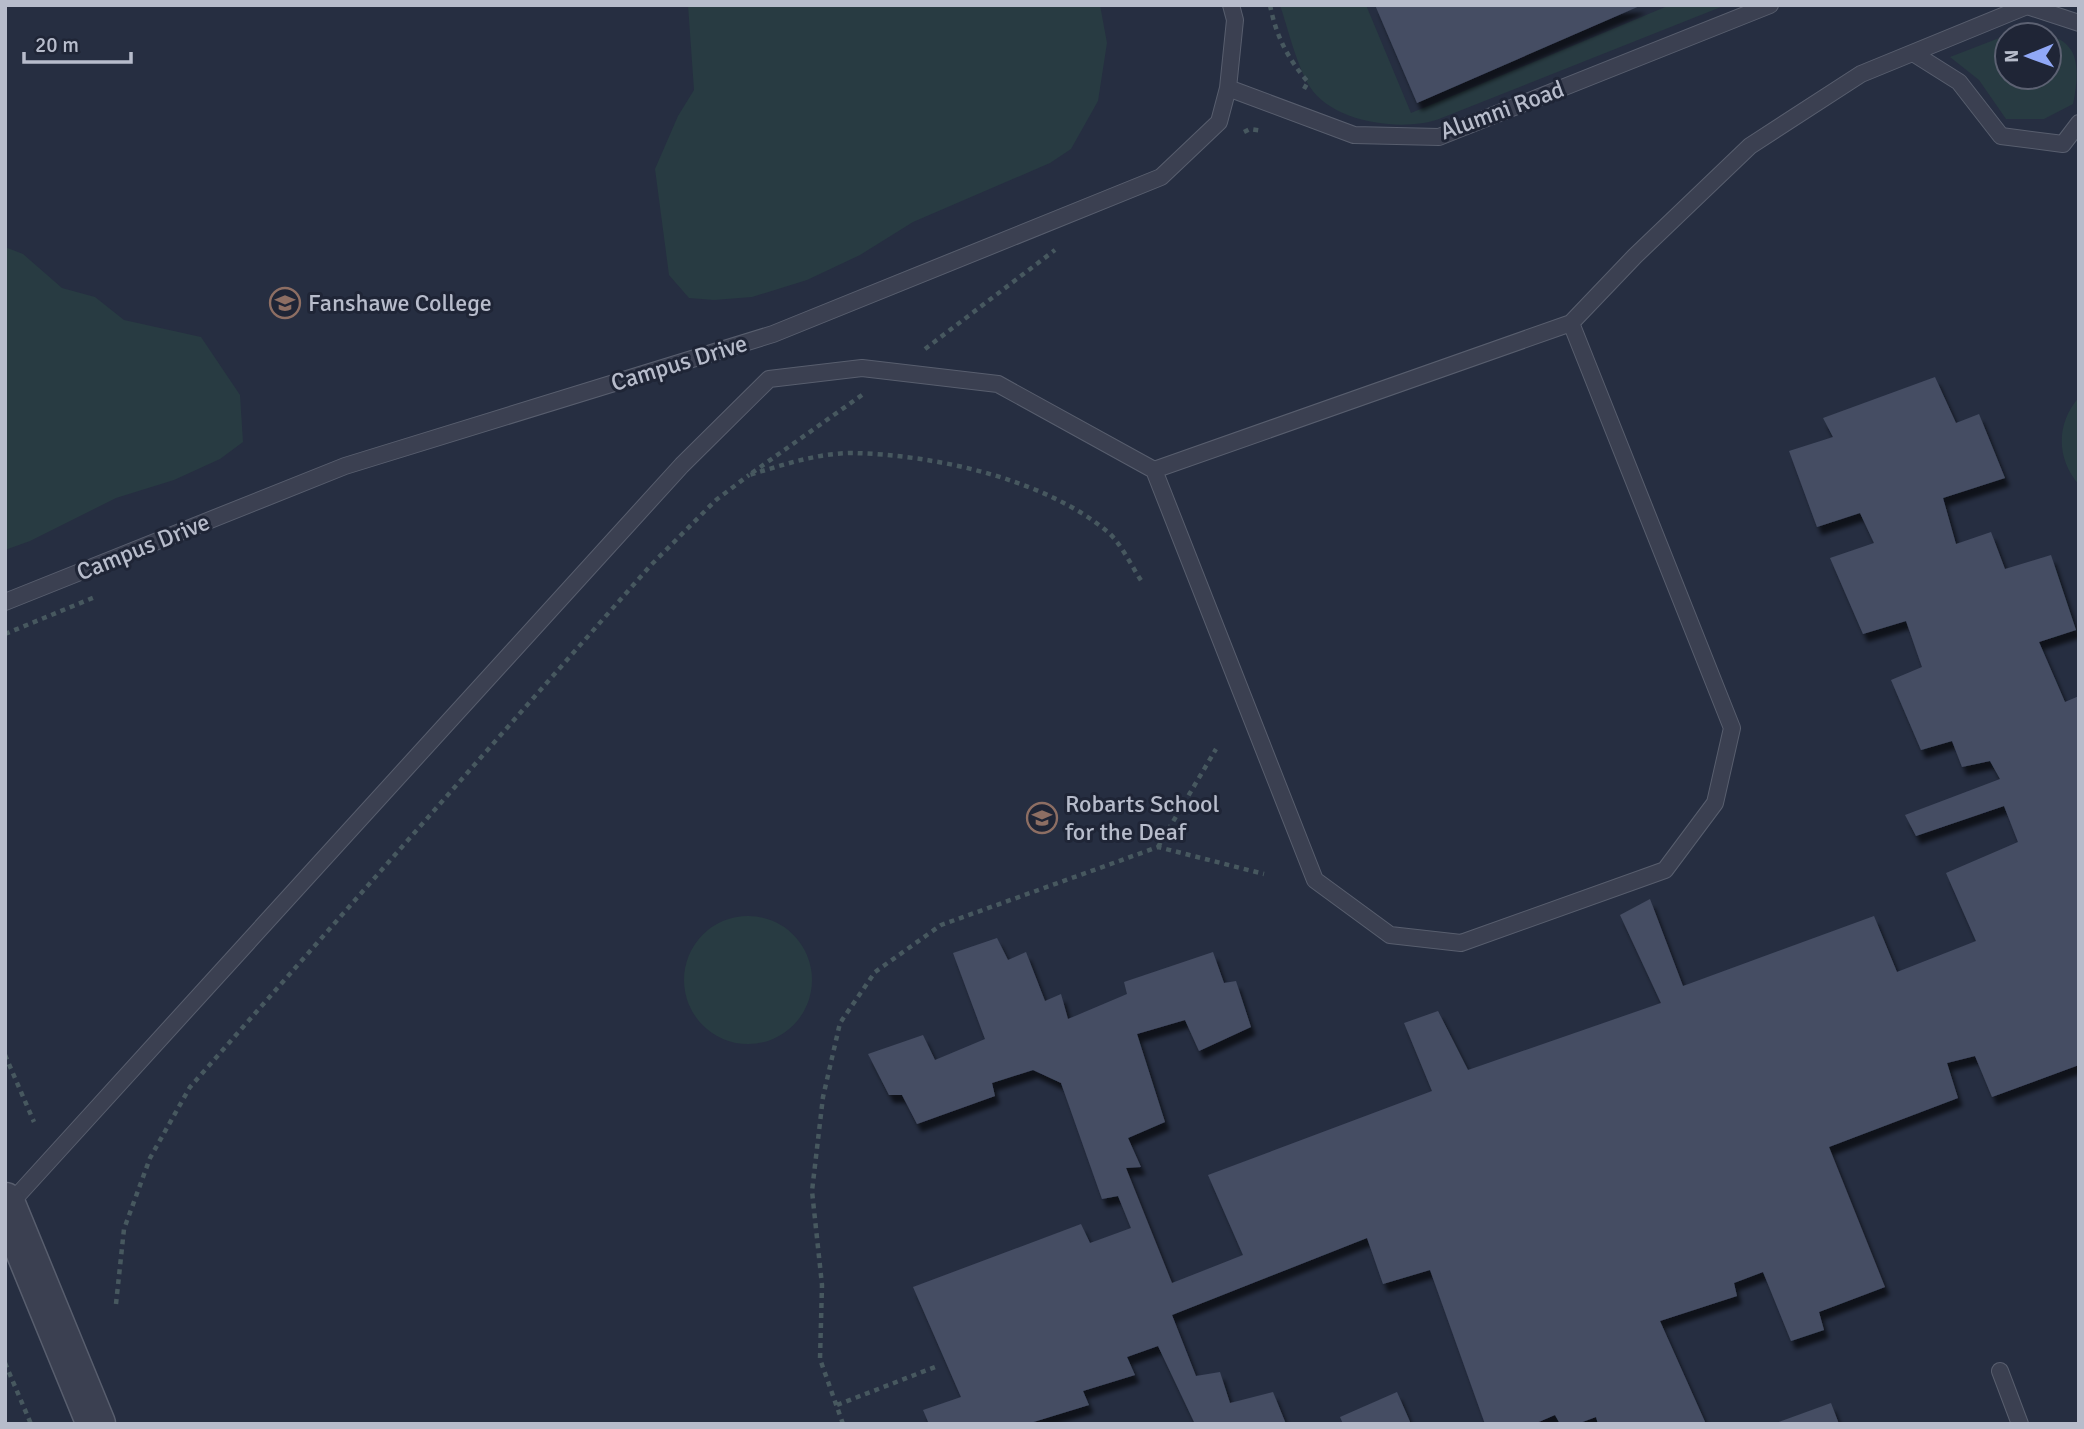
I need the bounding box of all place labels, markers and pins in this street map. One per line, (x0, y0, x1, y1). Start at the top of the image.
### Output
school or university icon: Fanshawe College (268, 286, 302, 320)
place label: Fanshawe College (308, 288, 492, 318)
place label: Robarts School for the Deaf (1065, 789, 1220, 847)
school or university icon: Robarts School for the Deaf (1025, 801, 1059, 835)

